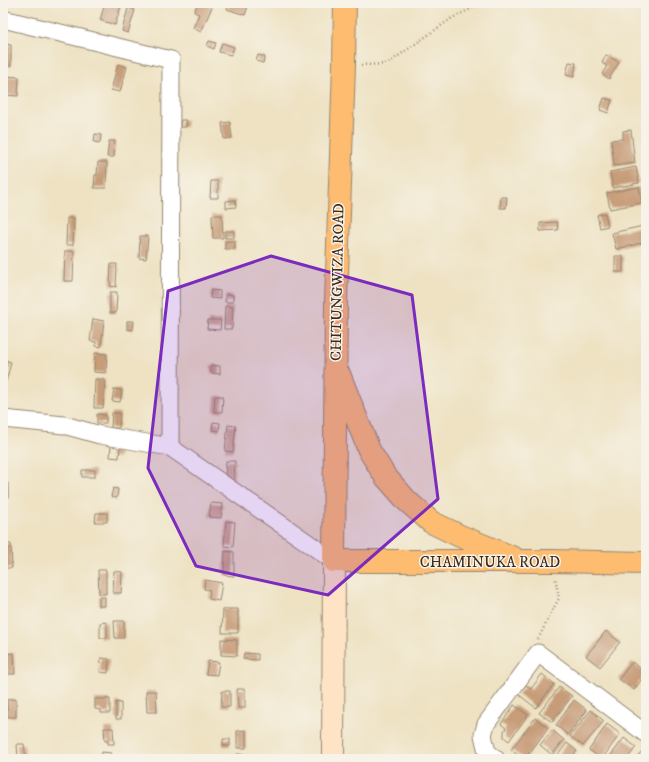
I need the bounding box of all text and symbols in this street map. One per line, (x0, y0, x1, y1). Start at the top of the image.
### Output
street label: CHITUNGWIZA ROAD (327, 203, 348, 361)
street label: CHAMINUKA ROAD (420, 553, 560, 572)

